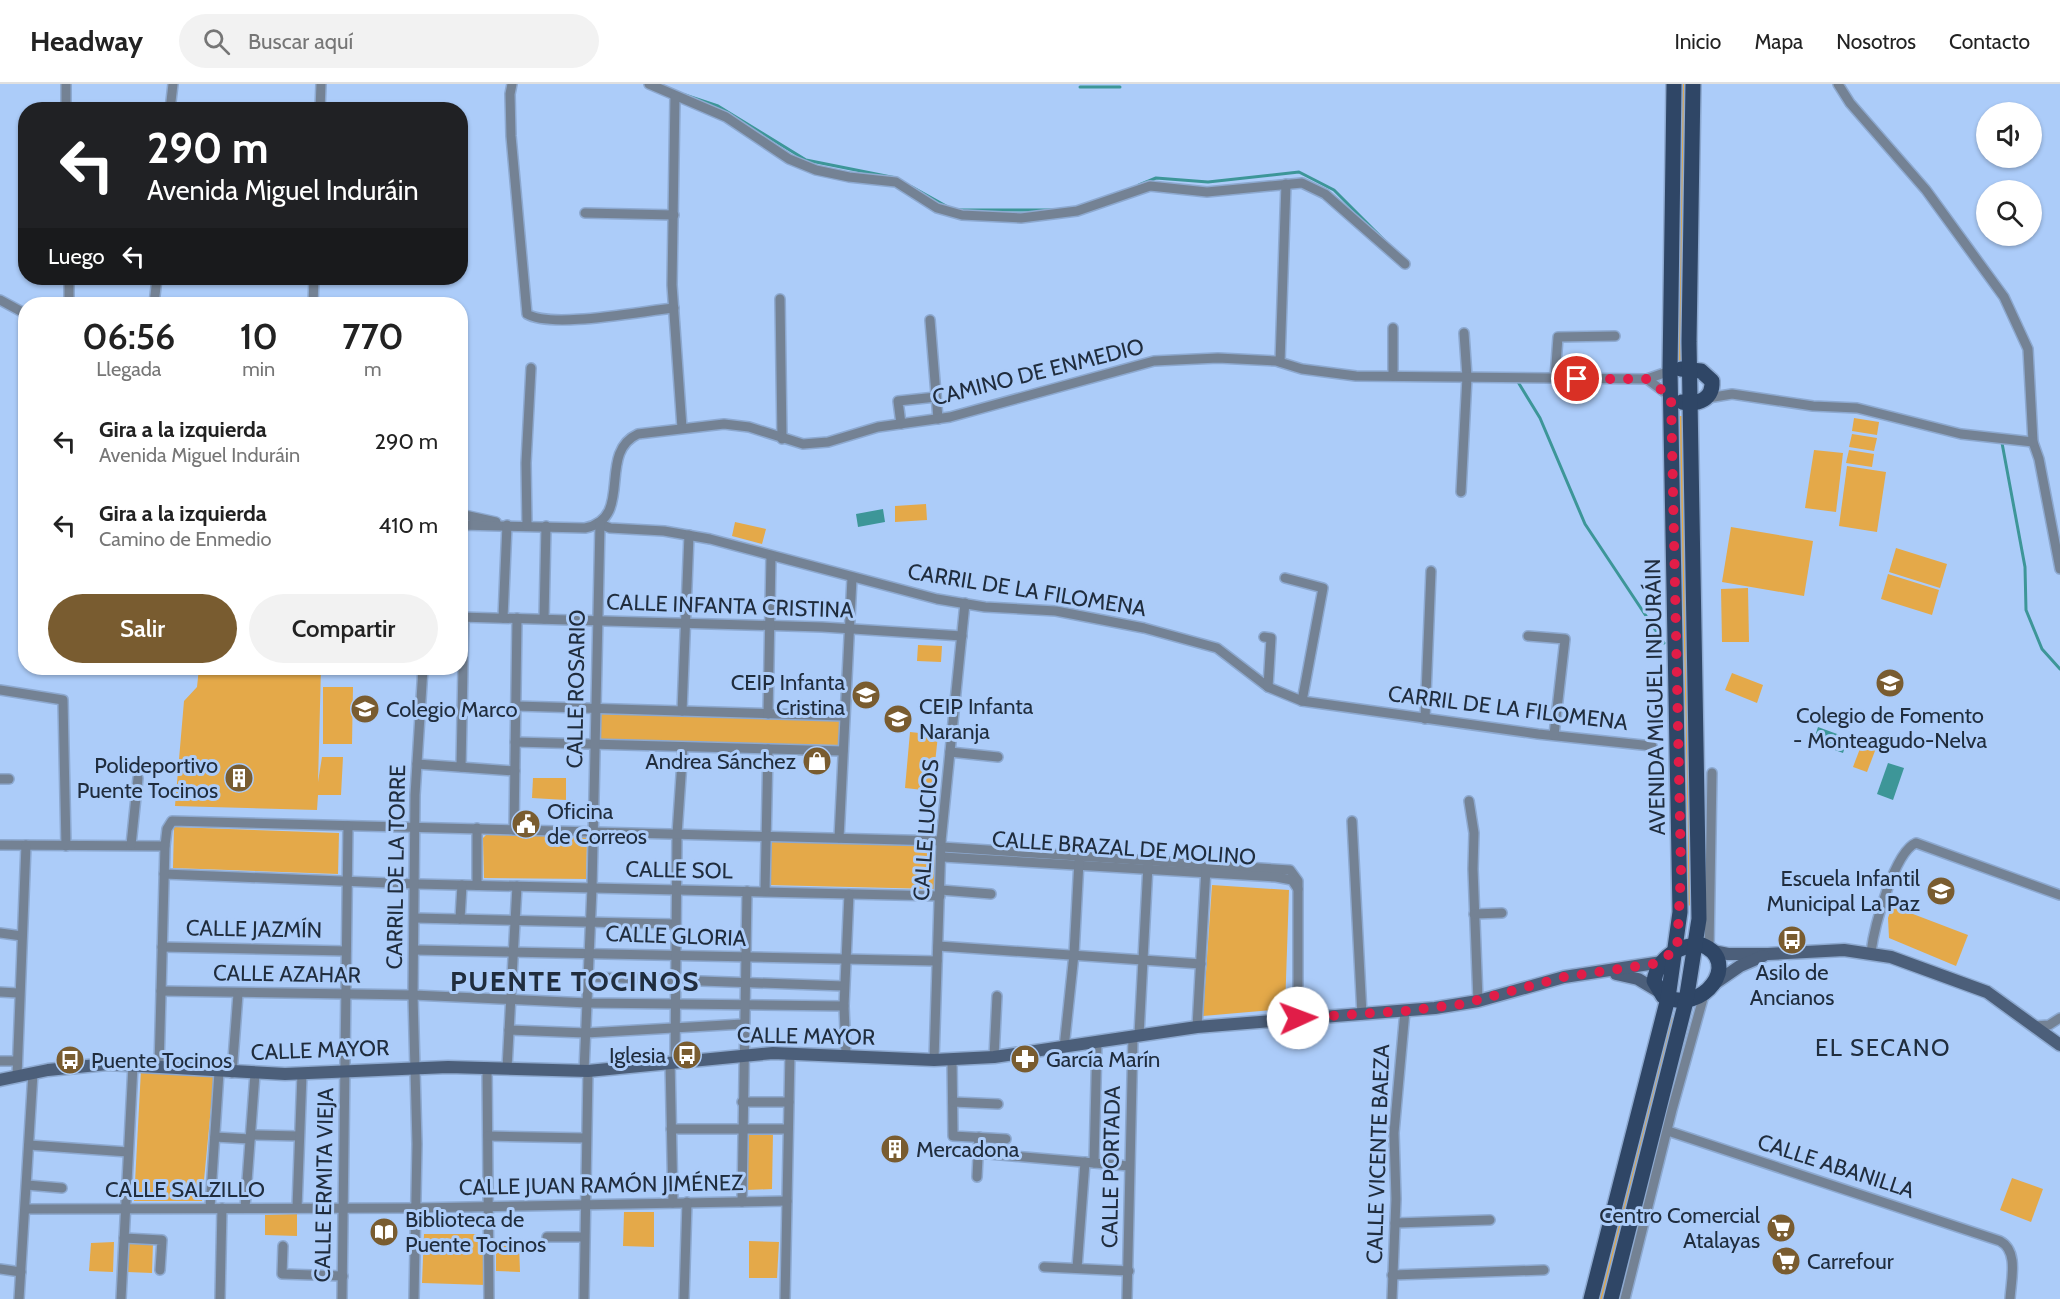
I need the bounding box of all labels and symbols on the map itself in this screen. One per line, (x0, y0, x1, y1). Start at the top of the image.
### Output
street label: CAMINO DE ENMEDIO (929, 333, 1147, 411)
pin (1551, 353, 1602, 404)
street label: CARRIL DE LA FILOMENA (906, 558, 1149, 622)
street label: AVENIDA MIGUEL INDURÁIN (1639, 558, 1671, 836)
street label: CALLE INFANTA CRISTINA (606, 588, 855, 624)
street label: CALLE ROSARIO (561, 609, 591, 769)
school or university icon: Colegio de Fomento - Monteagudo-Nelva (1874, 667, 1906, 699)
place label: CEIP Infanta Cristina (731, 669, 845, 721)
school or university icon: CEIP Infanta Cristina (850, 679, 882, 711)
street label: CARRIL DE LA FILOMENA (1387, 680, 1630, 736)
school or university icon: Colegio Marco (349, 693, 381, 725)
place label: CEIP Infanta Naranja (919, 693, 1034, 745)
place label: Colegio Marco (386, 696, 518, 723)
place label: Colegio de Fomento - Monteagudo-Nelva (1793, 702, 1987, 754)
school or university icon: CEIP Infanta Naranja (882, 703, 914, 735)
shop icon: Andrea Sánchez (801, 745, 833, 777)
place label: Andrea Sánchez (645, 748, 796, 775)
place label: Polideportivo Puente Tocinos (77, 752, 218, 804)
street label: CALLE LUCIOS (908, 758, 944, 902)
building icon: Polideportivo Puente Tocinos (223, 762, 255, 794)
street label: CARRIL DE LA TORRE (381, 764, 411, 970)
place label: Oficina de Correos (547, 798, 647, 850)
public building icon: Oficina de Correos (510, 808, 542, 840)
street label: CALLE BRAZAL DE MOLINO (991, 825, 1257, 871)
street label: CALLE SOL (625, 856, 733, 884)
place label: Escuela Infantil Municipal La Paz (1767, 865, 1921, 917)
school or university icon: Escuela Infantil Municipal La Paz (1925, 875, 1957, 907)
street label: CALLE JAZMÍN (186, 914, 322, 944)
street label: CALLE GLORIA (605, 920, 747, 952)
bus stop icon: Asilo de Ancianos (1776, 924, 1808, 956)
street label: CALLE AZAHAR (213, 959, 361, 989)
place label: Asilo de Ancianos (1750, 959, 1834, 1011)
district label: PUENTE TOCINOS (450, 964, 700, 998)
position arrow (1266, 986, 1330, 1050)
street label: CALLE MAYOR (737, 1021, 875, 1051)
district label: EL SECANO (1815, 1033, 1951, 1062)
street label: CALLE MAYOR (250, 1034, 390, 1066)
bus stop icon: Iglesia (671, 1039, 703, 1071)
place label: Iglesia (609, 1042, 666, 1069)
pharmacy icon: García Marín (1009, 1043, 1041, 1075)
street label: CALLE VICENTE BAEZA (1361, 1043, 1395, 1264)
bus stop icon: Puente Tocinos (54, 1044, 86, 1076)
place label: García Marín (1046, 1046, 1160, 1073)
place label: Puente Tocinos (91, 1047, 232, 1074)
street label: CALLE PORTADA (1096, 1085, 1126, 1248)
street label: CALLE ERMITA VIEJA (309, 1087, 339, 1282)
street label: CALLE ABANILLA (1754, 1128, 1918, 1204)
building icon: Mercadona (879, 1133, 911, 1165)
place label: Mercadona (916, 1136, 1020, 1163)
street label: CALLE JUAN RAMÓN JIMÉNEZ (459, 1169, 743, 1201)
street label: CALLE SALZILLO (105, 1176, 265, 1203)
place label: Centro Comercial Atalayas (1599, 1202, 1761, 1254)
place label: Biblioteca de Puente Tocinos (405, 1206, 546, 1258)
supermarket icon: Centro Comercial Atalayas (1765, 1212, 1797, 1244)
library icon: Biblioteca de Puente Tocinos (368, 1216, 400, 1248)
supermarket icon: Carrefour (1770, 1245, 1802, 1277)
place label: Carrefour (1807, 1248, 1894, 1275)

